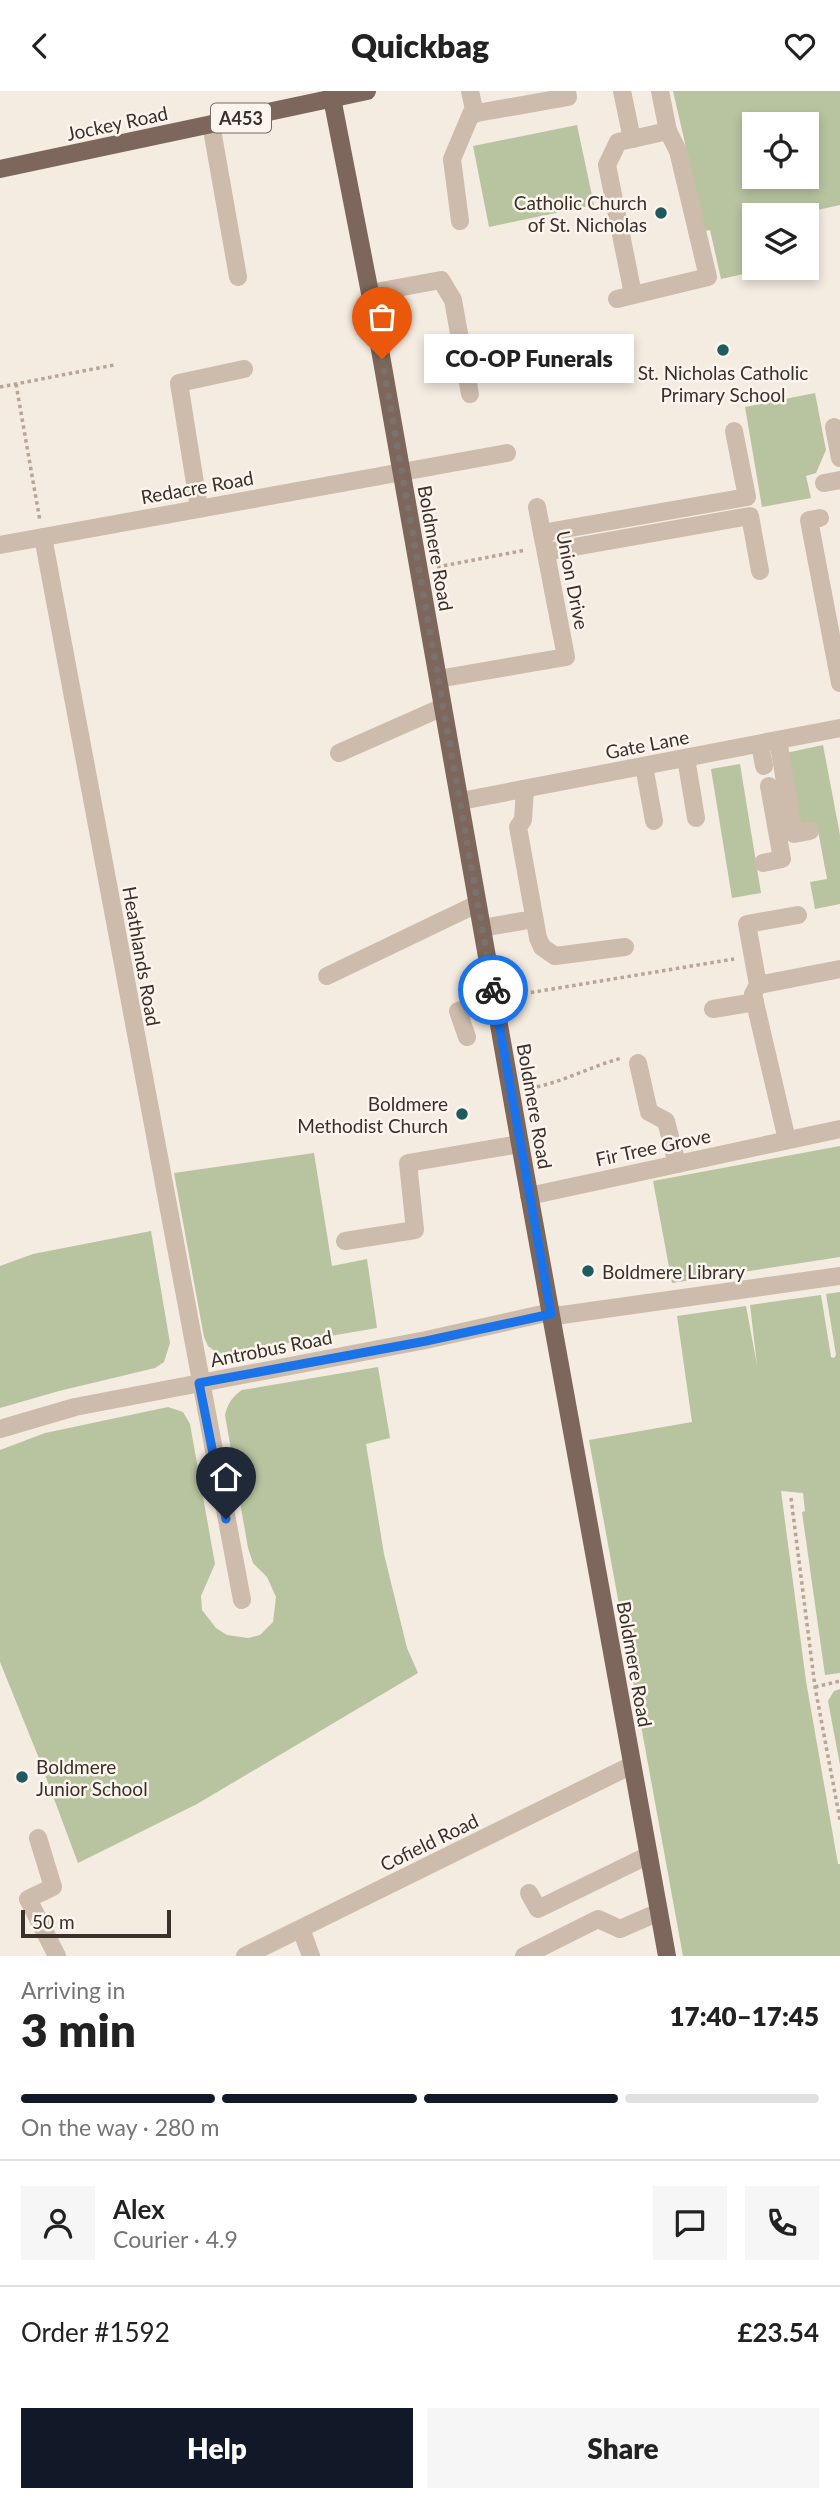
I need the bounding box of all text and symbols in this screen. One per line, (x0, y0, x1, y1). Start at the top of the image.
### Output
text: Quickbag (351, 26, 489, 65)
icon: back (21, 27, 59, 65)
icon: heart (781, 27, 819, 65)
street label: Jockey Road (64, 101, 170, 145)
road number: A453 (211, 103, 271, 133)
map controls (742, 112, 819, 280)
button: locate (742, 112, 819, 189)
place label: Catholic Church of St. Nicholas (514, 191, 647, 236)
button: layers (742, 203, 819, 280)
marker: Catholic Church of St. Nicholas (653, 205, 669, 221)
pin (352, 287, 412, 359)
icon: bag (363, 298, 401, 336)
callout: CO-OP Funerals (424, 335, 634, 383)
marker: St. Nicholas Catholic Primary School (715, 342, 731, 358)
text: CO-OP Funerals (445, 344, 613, 372)
place label: St. Nicholas Catholic Primary School (638, 361, 808, 406)
street label: Redacre Road (139, 466, 255, 508)
street label: Boldmere Road (414, 483, 458, 613)
street label: Union Drive (552, 529, 594, 631)
street label: Gate Lane (603, 725, 691, 763)
street label: Heathlands Road (118, 884, 166, 1028)
courier (458, 955, 528, 1025)
icon: bike (474, 971, 512, 1009)
street label: Boldmere Road (513, 1041, 557, 1171)
place label: Boldmere Methodist Church (297, 1092, 448, 1137)
marker: Boldmere Methodist Church (454, 1106, 470, 1122)
street label: Fir Tree Grove (593, 1124, 713, 1170)
place label: Boldmere Library (602, 1260, 745, 1283)
marker: Boldmere Library (580, 1263, 596, 1279)
street label: Antrobus Road (208, 1325, 334, 1371)
pin (196, 1447, 256, 1519)
icon: home (207, 1458, 245, 1496)
street label: Boldmere Road (613, 1599, 657, 1729)
place label: Boldmere Junior School (36, 1755, 148, 1800)
marker: Boldmere Junior School (14, 1769, 30, 1785)
street label: Cofield Road (376, 1808, 482, 1876)
scale bar (21, 1907, 172, 1939)
text: 50 m (32, 1910, 75, 1933)
text: Arriving in (21, 1976, 125, 2004)
text: 17:40–17:45 (669, 2000, 819, 2032)
text: 3 min (21, 2002, 136, 2057)
text: On the way · 280 m (21, 2113, 220, 2141)
button: person (21, 2186, 95, 2260)
button: chat (653, 2186, 727, 2260)
button: phone (745, 2186, 819, 2260)
text: Alex (113, 2193, 165, 2225)
text: Courier · 4.9 (113, 2225, 238, 2253)
text: Order #1592 (21, 2316, 170, 2348)
text: £23.54 (737, 2316, 819, 2348)
button: Help (21, 2408, 413, 2488)
button: Share (427, 2408, 819, 2488)

